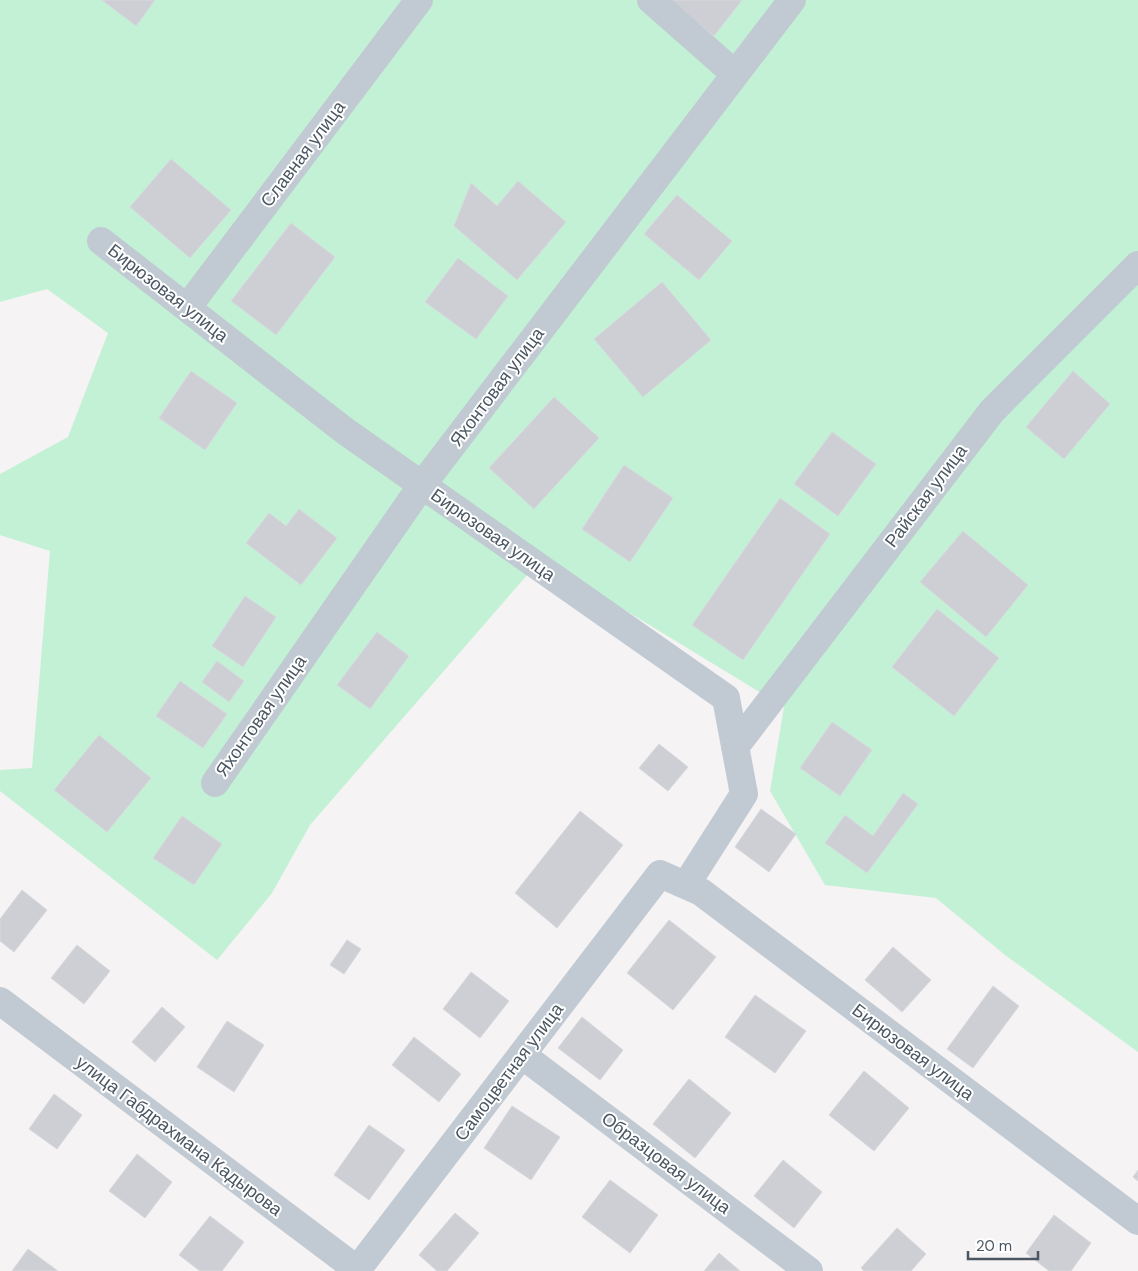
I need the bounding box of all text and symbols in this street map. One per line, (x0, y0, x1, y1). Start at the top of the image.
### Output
street label: Славная улица (255, 95, 351, 212)
street label: Бирюзовая улица (103, 238, 234, 348)
street label: Яхонтовая улица (444, 322, 550, 451)
street label: Райская улица (879, 439, 973, 552)
street label: Бирюзовая улица (426, 483, 561, 588)
street label: Яхонтовая улица (210, 650, 312, 782)
street label: Самоцветная улица (449, 997, 569, 1146)
street label: Бирюзовая улица (847, 998, 980, 1106)
street label: улица Габдрахмана Кадырова (71, 1050, 288, 1222)
street label: Образцовая улица (597, 1107, 736, 1220)
scale bar (968, 1228, 1038, 1260)
text: 20 m (976, 1236, 1012, 1256)

